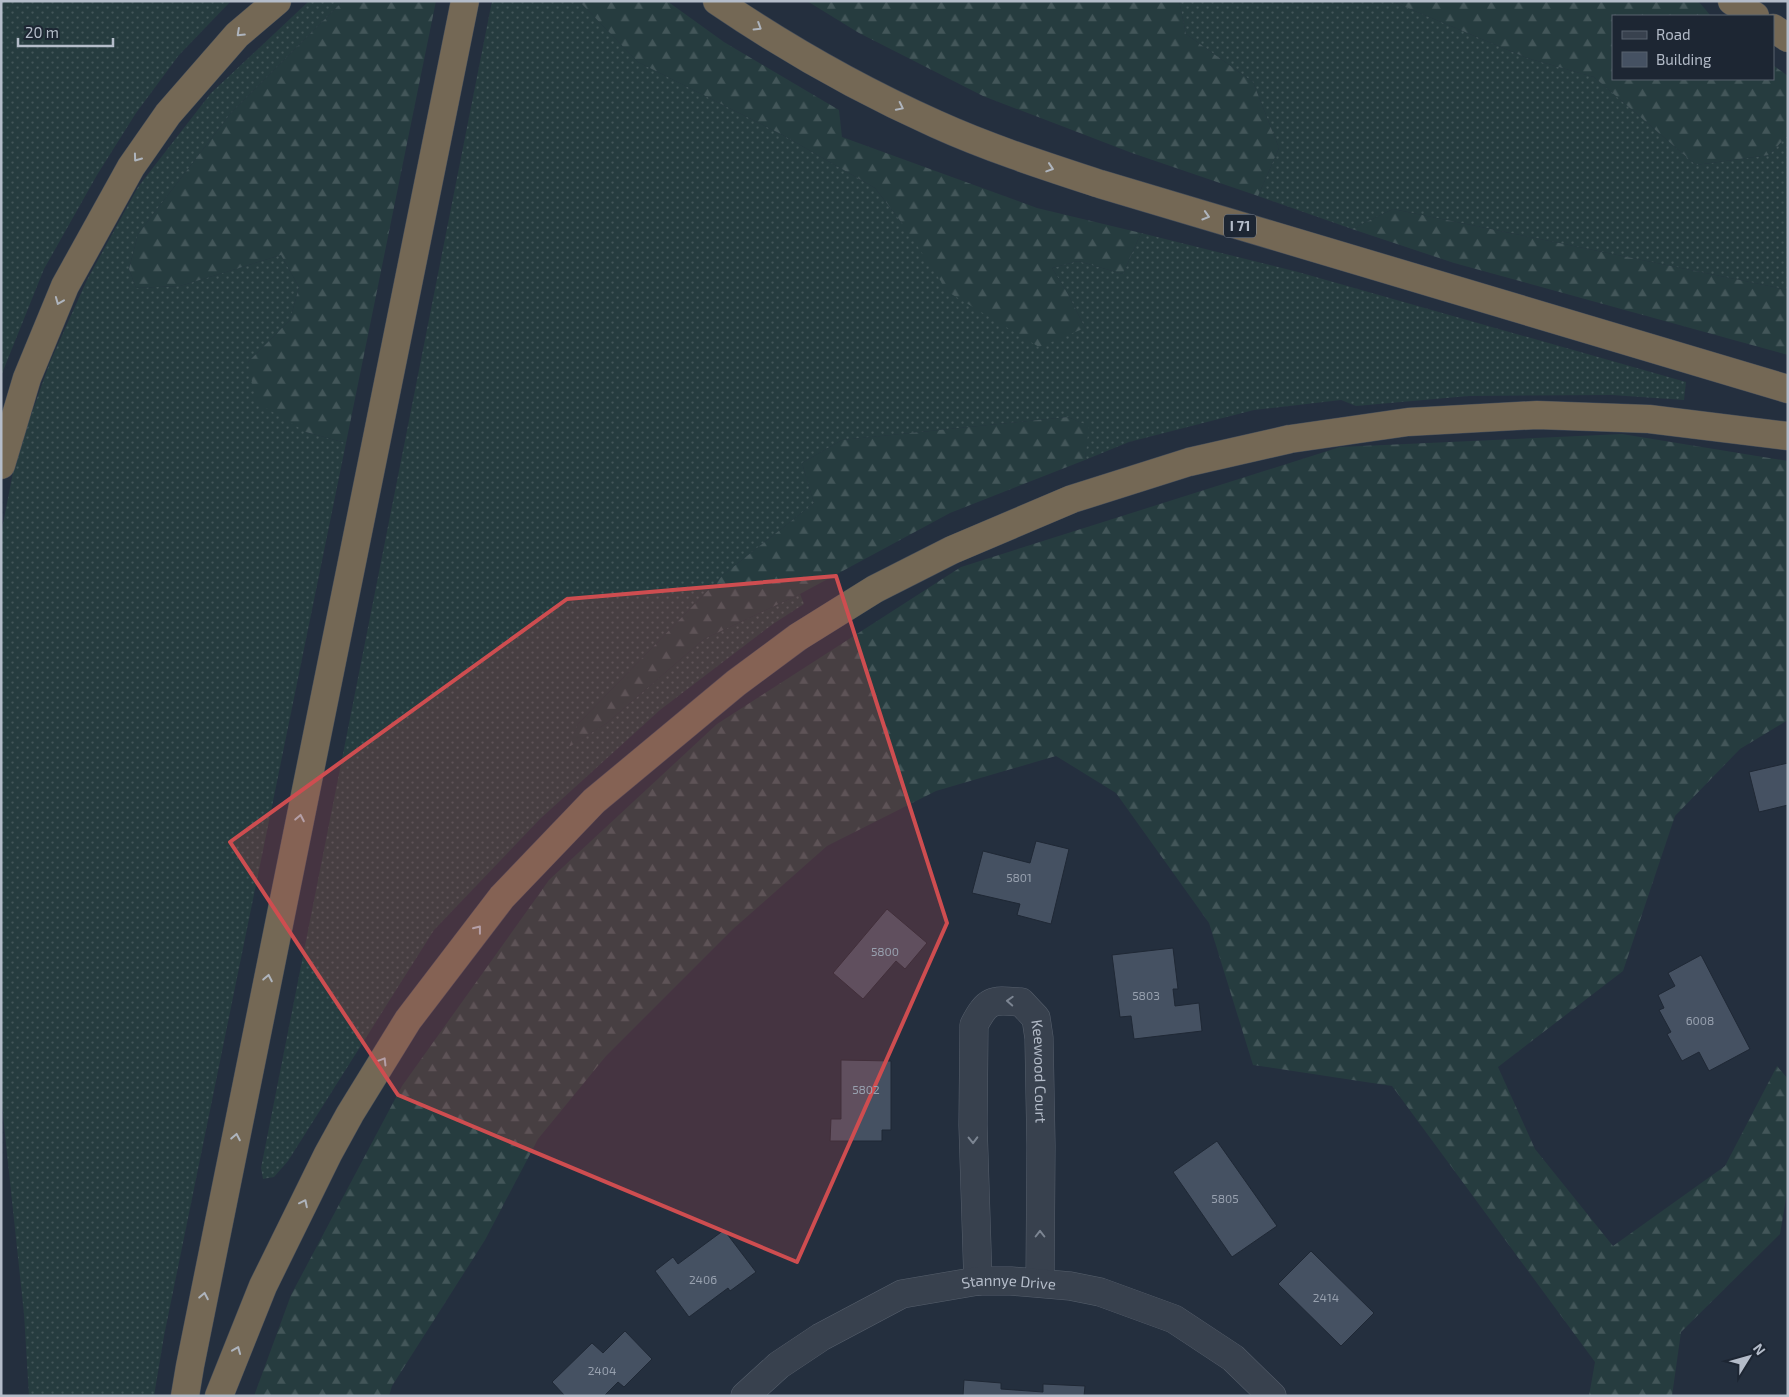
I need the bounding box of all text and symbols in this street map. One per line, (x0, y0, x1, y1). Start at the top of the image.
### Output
scale bar (18, 15, 112, 47)
legend (1612, 15, 1774, 80)
one-way arrow (753, 21, 762, 31)
text: 20 m (25, 23, 59, 41)
text: Road (1656, 25, 1691, 43)
one-way arrow (237, 27, 246, 36)
text: Building (1656, 50, 1712, 68)
one-way arrow (895, 101, 904, 111)
one-way arrow (134, 152, 143, 162)
one-way arrow (1046, 162, 1054, 172)
one-way arrow (1201, 210, 1209, 220)
road number: I 71 (1224, 215, 1256, 238)
one-way arrow (55, 296, 65, 305)
one-way arrow (295, 814, 305, 823)
house number: 5801 (1006, 870, 1032, 884)
one-way arrow (472, 925, 481, 935)
house number: 5800 (871, 944, 899, 958)
one-way arrow (262, 973, 273, 982)
house number: 5803 (1132, 988, 1160, 1002)
one-way arrow (1005, 996, 1013, 1007)
house number: 6008 (1686, 1013, 1714, 1027)
street label: Keewood Court (1028, 1018, 1051, 1124)
one-way arrow (377, 1057, 386, 1066)
house number: 5802 (852, 1082, 880, 1096)
one-way arrow (230, 1133, 241, 1141)
one-way arrow (968, 1136, 979, 1144)
house number: 5805 (1211, 1191, 1239, 1205)
one-way arrow (298, 1199, 308, 1208)
one-way arrow (1035, 1230, 1045, 1238)
street label: Stannye Drive (960, 1271, 1057, 1293)
house number: 2406 (689, 1272, 717, 1286)
house number: 2414 (1313, 1290, 1339, 1304)
one-way arrow (198, 1292, 209, 1301)
north arrow (1724, 1332, 1774, 1382)
text: N (1750, 1340, 1770, 1358)
one-way arrow (230, 1346, 241, 1355)
house number: 2404 (588, 1363, 616, 1377)

